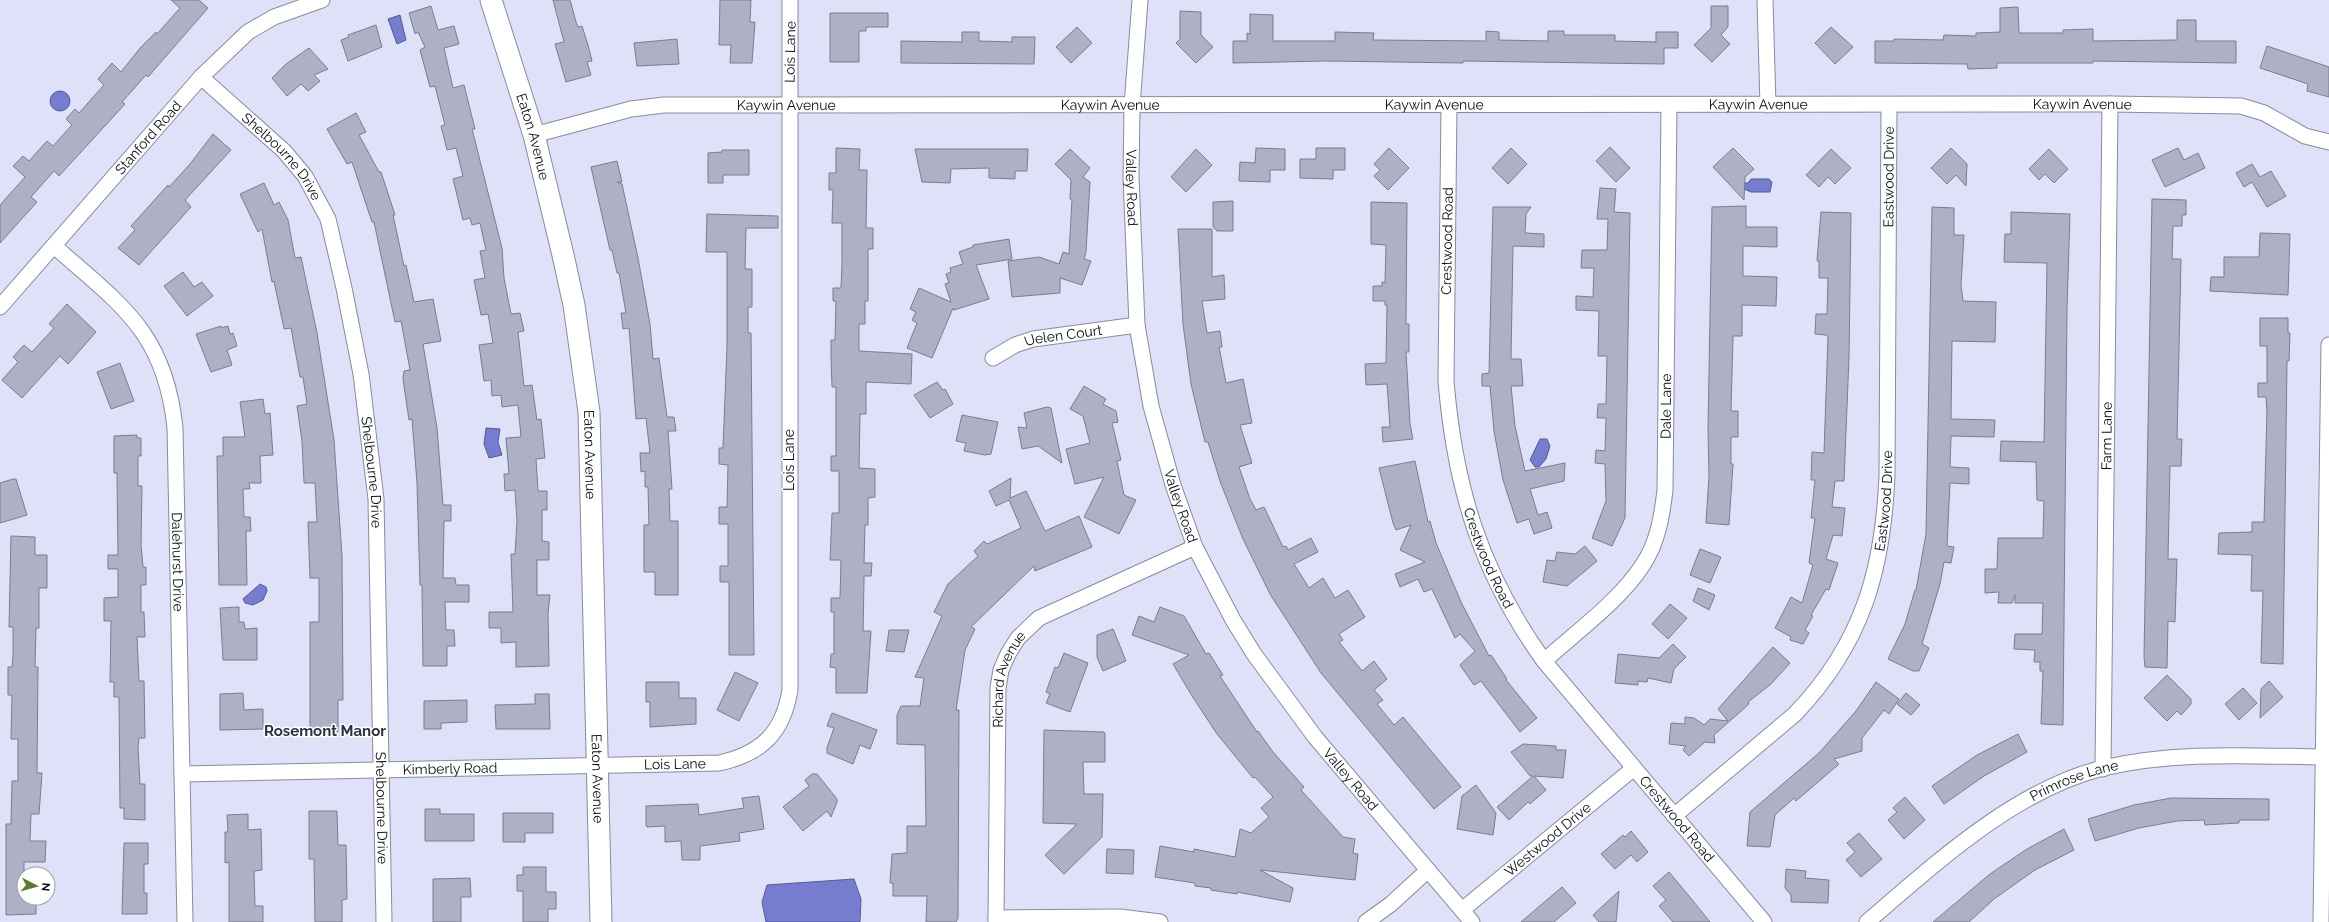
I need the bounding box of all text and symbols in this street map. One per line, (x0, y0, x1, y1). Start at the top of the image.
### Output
street label: Lois Lane (781, 21, 799, 83)
street label: Eaton Avenue (513, 91, 553, 182)
street label: Kaywin Avenue (1385, 96, 1484, 113)
street label: Kaywin Avenue (1709, 96, 1808, 112)
street label: Kaywin Avenue (2033, 96, 2132, 112)
street label: Kaywin Avenue (737, 97, 836, 113)
street label: Kaywin Avenue (1061, 97, 1160, 113)
street label: Stanford Road (112, 98, 184, 178)
street label: Shelbourne Drive (239, 110, 324, 203)
street label: Eastwood Drive (1880, 126, 1897, 228)
street label: Valley Road (1123, 149, 1141, 226)
street label: Crestwood Road (1438, 187, 1456, 295)
street label: Uelen Court (1022, 322, 1103, 349)
street label: Dale Lane (1658, 373, 1674, 439)
street label: Farm Lane (2098, 402, 2115, 470)
street label: Eaton Avenue (581, 410, 599, 500)
street label: Shelbourne Drive (358, 415, 385, 528)
street label: Lois Lane (781, 429, 797, 491)
street label: Eastwood Drive (1871, 450, 1895, 552)
street label: Valley Road (1161, 468, 1201, 545)
street label: Crestwood Road (1461, 506, 1517, 611)
street label: Dalehurst Drive (169, 512, 187, 612)
street label: Richard Avenue (990, 627, 1029, 728)
district label: Rosemont Manor (264, 722, 386, 740)
street label: Eaton Avenue (589, 734, 607, 823)
street label: Valley Road (1320, 745, 1382, 814)
street label: Shelbourne Drive (373, 752, 391, 864)
street label: Lois Lane (644, 755, 706, 773)
street label: Primrose Lane (2027, 757, 2120, 804)
street label: Kimberly Road (402, 760, 497, 777)
street label: Crestwood Road (1636, 772, 1718, 865)
street label: Westwood Drive (1501, 799, 1594, 880)
north arrow (16, 866, 56, 906)
text: N (39, 882, 52, 892)

